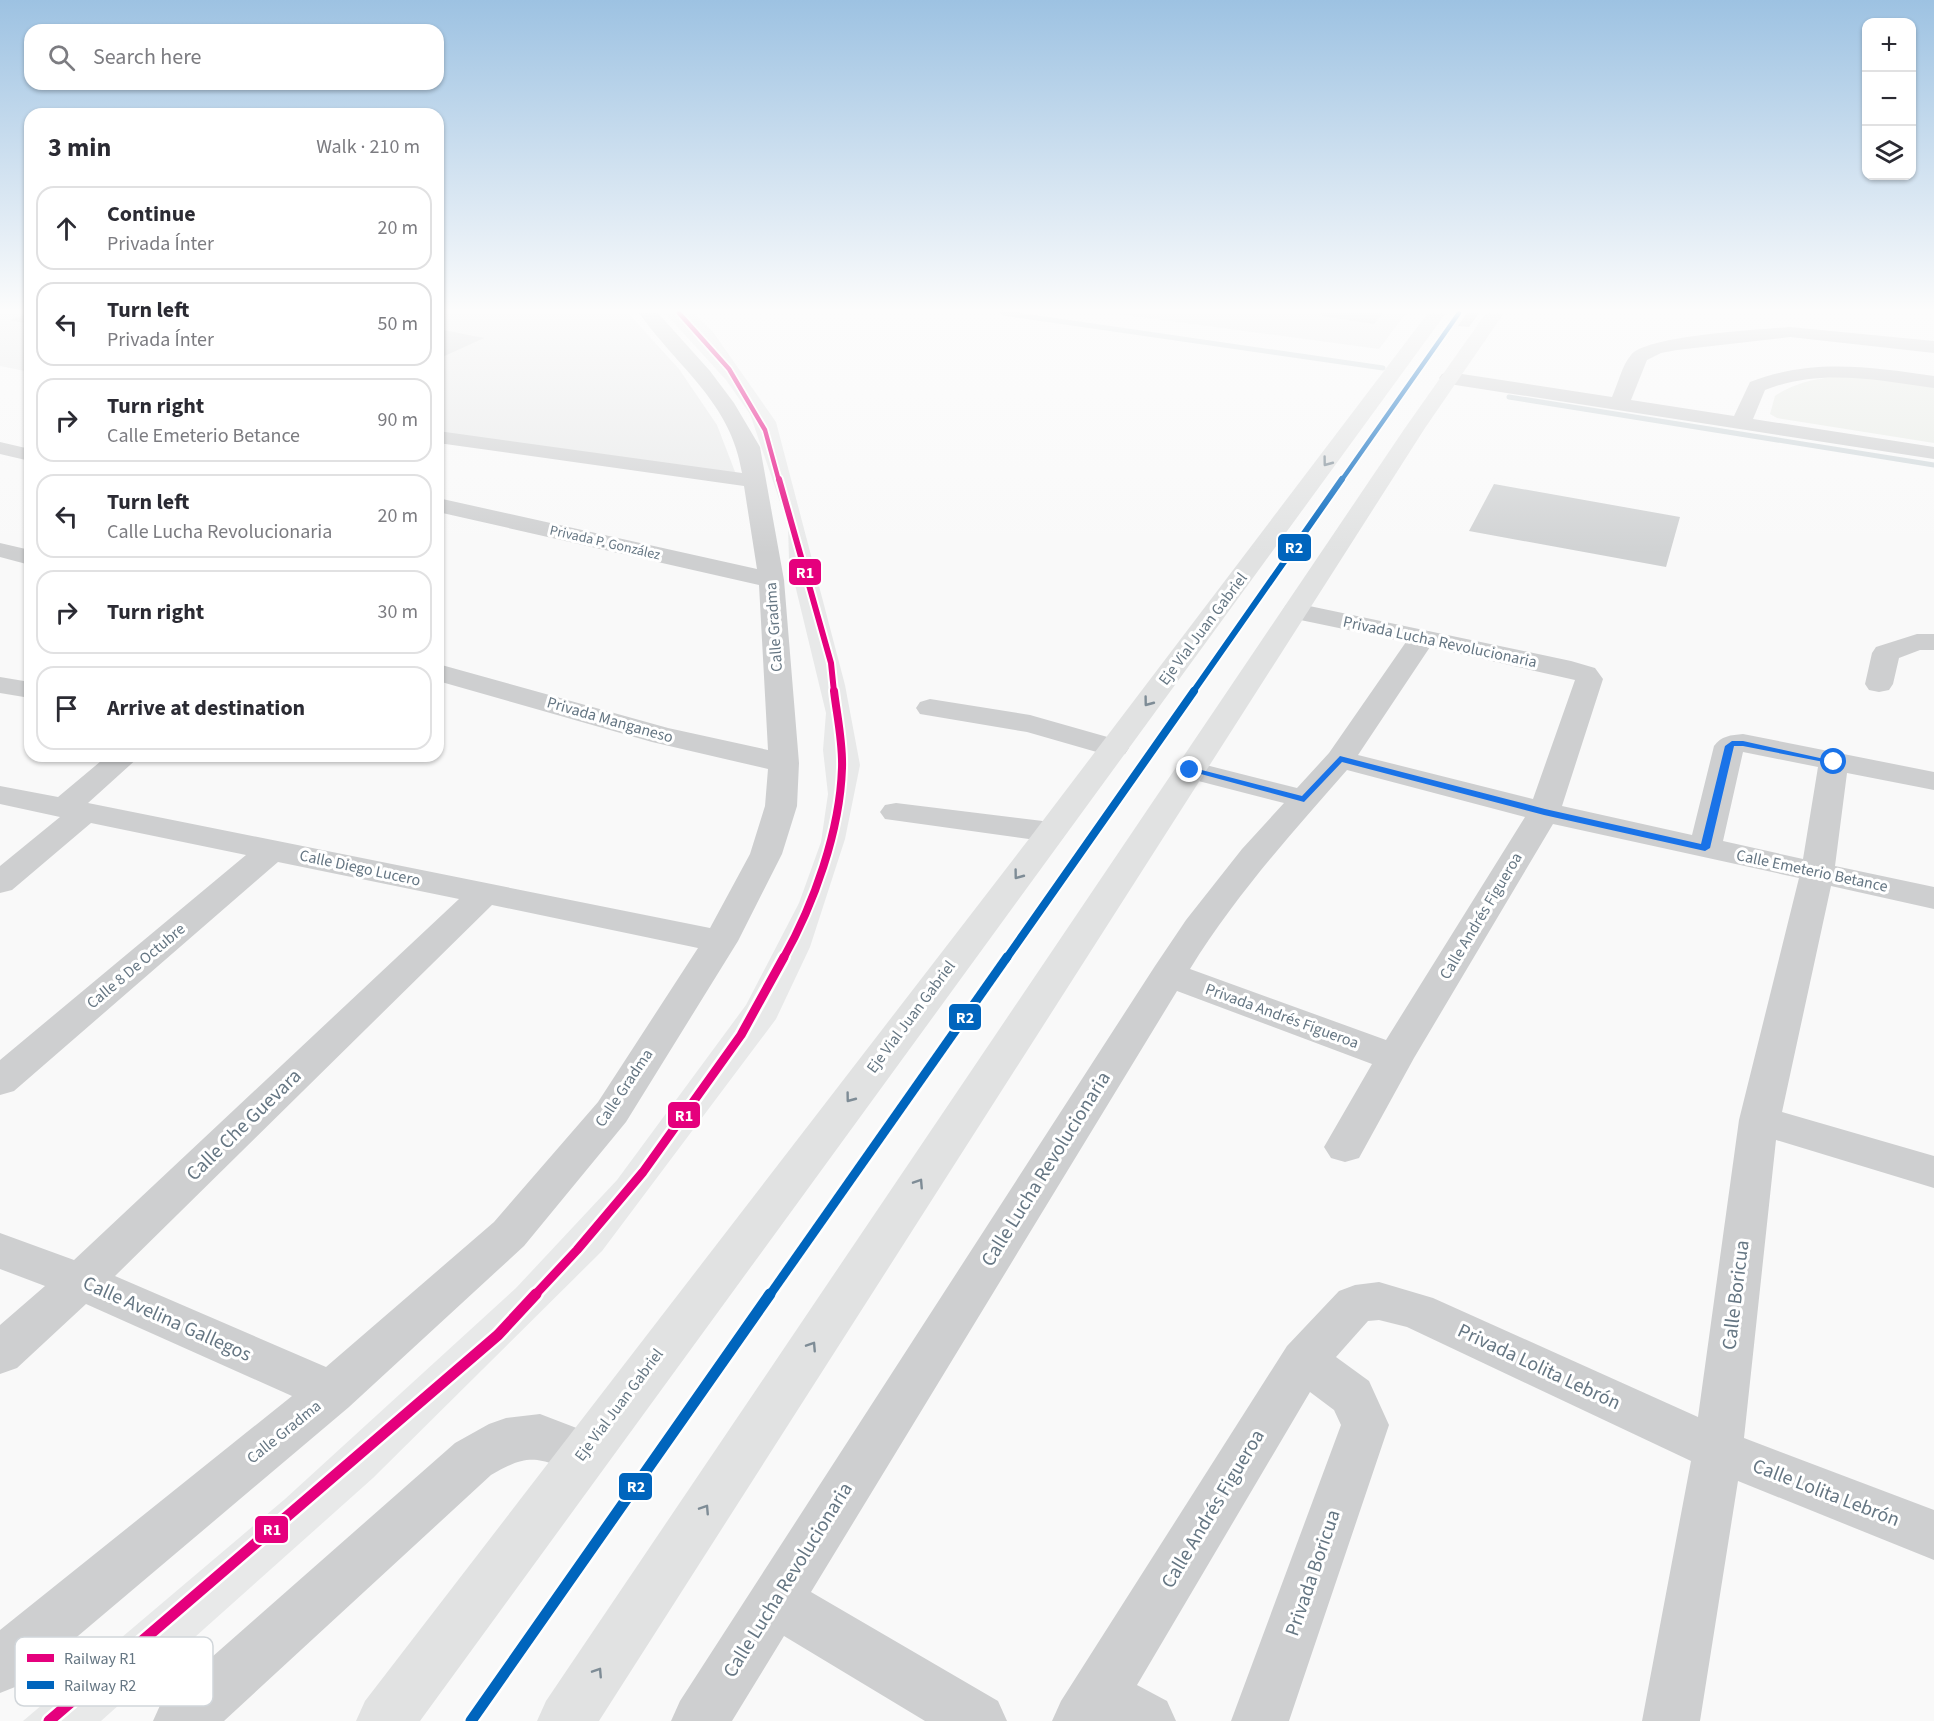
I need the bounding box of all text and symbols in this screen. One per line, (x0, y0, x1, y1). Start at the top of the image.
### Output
map controls (1862, 18, 1916, 180)
button: + (1862, 18, 1916, 72)
search box (24, 24, 444, 90)
icon: search (45, 41, 78, 74)
text: Search here (93, 41, 201, 73)
button: − (1862, 72, 1916, 126)
button: layers (1862, 126, 1916, 180)
text: 3 min (48, 129, 111, 166)
text: Walk · 210 m (316, 133, 420, 161)
text: Continue (107, 198, 196, 230)
icon: ahead (50, 212, 83, 245)
text: 20 m (378, 214, 418, 242)
text: Privada Ínter (107, 230, 214, 258)
text: Turn left (107, 294, 189, 326)
icon: left (50, 308, 83, 341)
text: 50 m (378, 310, 418, 338)
text: Privada Ínter (107, 326, 214, 354)
text: Turn right (107, 390, 204, 422)
icon: right (50, 404, 83, 437)
text: 90 m (378, 406, 418, 434)
text: Calle Emeterio Betance (107, 422, 300, 450)
one-way arrow (1323, 455, 1334, 466)
text: Turn left (107, 486, 189, 518)
icon: left (50, 500, 83, 533)
text: 20 m (378, 502, 418, 530)
text: Calle Lucha Revolucionaria (107, 518, 332, 546)
street label: Privada P. González (548, 521, 662, 565)
line badge: R2 (1277, 533, 1312, 562)
text: R2 (1285, 537, 1303, 559)
line badge: R1 (788, 558, 822, 586)
text: R1 (796, 562, 814, 584)
street label: Eje Vial Juan Gabriel (1153, 568, 1253, 690)
street label: Calle Gradma (760, 581, 788, 673)
icon: right (50, 596, 83, 629)
text: Turn right (107, 596, 204, 628)
text: 30 m (378, 598, 418, 626)
street label: Privada Lucha Revolucionaria (1341, 611, 1539, 673)
street label: Privada Manganeso (544, 691, 676, 749)
icon: arrive (50, 692, 83, 725)
text: Arrive at destination (107, 692, 305, 724)
one-way arrow (1144, 696, 1155, 707)
route start (1820, 748, 1846, 774)
route end (1176, 756, 1202, 782)
street label: Calle Diego Lucero (298, 844, 422, 892)
street label: Calle Emeterio Betance (1734, 844, 1890, 898)
street label: Calle Andrés Figueroa (1434, 848, 1528, 984)
one-way arrow (1015, 869, 1026, 880)
street label: Calle 8 De Octubre (82, 918, 190, 1014)
street label: Eje Vial Juan Gabriel (861, 956, 961, 1078)
street label: Privada Andrés Figueroa (1202, 978, 1362, 1054)
line badge: R2 (948, 1003, 982, 1031)
text: R2 (956, 1007, 974, 1029)
street label: Calle Gradma (590, 1045, 658, 1131)
street label: Calle Che Guevara (180, 1063, 308, 1187)
street label: Calle Lucha Revolucionaria (974, 1066, 1118, 1272)
one-way arrow (847, 1091, 858, 1102)
line badge: R1 (667, 1101, 701, 1129)
text: R1 (675, 1105, 693, 1127)
one-way arrow (912, 1179, 923, 1190)
street label: Calle Boricua (1715, 1239, 1757, 1351)
street label: Calle Avelina Gallegos (78, 1269, 256, 1369)
street label: Privada Lolita Lebrón (1453, 1317, 1625, 1417)
one-way arrow (805, 1342, 816, 1353)
street label: Eje Vial Juan Gabriel (569, 1344, 669, 1466)
street label: Calle Gradma (242, 1395, 326, 1469)
street label: Calle Andrés Figueroa (1154, 1424, 1272, 1594)
street label: Calle Lolita Lebrón (1748, 1452, 1904, 1534)
line badge: R2 (618, 1472, 653, 1501)
text: R2 (627, 1476, 645, 1498)
street label: Calle Lucha Revolucionaria (716, 1477, 860, 1683)
one-way arrow (698, 1505, 709, 1516)
street label: Privada Boricua (1278, 1506, 1348, 1640)
line badge: R1 (254, 1515, 289, 1544)
text: R1 (263, 1519, 281, 1541)
legend (15, 1637, 213, 1706)
text: Railway R1 (64, 1648, 136, 1670)
one-way arrow (591, 1668, 602, 1679)
text: Railway R2 (64, 1675, 136, 1697)

